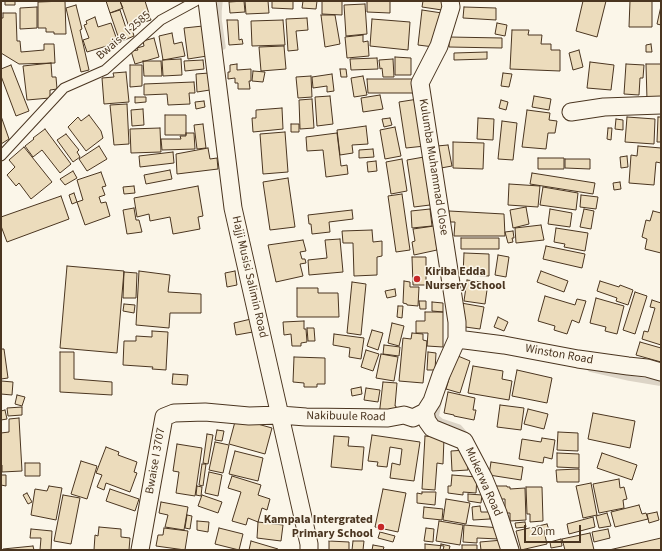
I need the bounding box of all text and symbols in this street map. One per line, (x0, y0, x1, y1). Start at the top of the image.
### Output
street label: Bwaise I 2585 (94, 9, 154, 63)
street label: Kulumba Muhammad Close (415, 98, 451, 236)
street label: Hajji Musisi Salimin Road (228, 215, 270, 339)
place label: Kiriba Edda Nursery School (425, 265, 505, 293)
marker: Kiriba Edda Nursery School (412, 274, 422, 284)
street label: Winston Road (524, 342, 594, 368)
street label: Nakibuule Road (306, 409, 386, 425)
street label: Bwaise I 3707 (143, 427, 169, 495)
street label: Mukerwa Road (461, 445, 505, 519)
place label: Kampala Intergrated Primary School (264, 513, 373, 541)
scale bar (526, 517, 583, 543)
marker: Kampala Intergrated Primary School (376, 522, 386, 532)
text: 20 m (531, 523, 555, 540)

